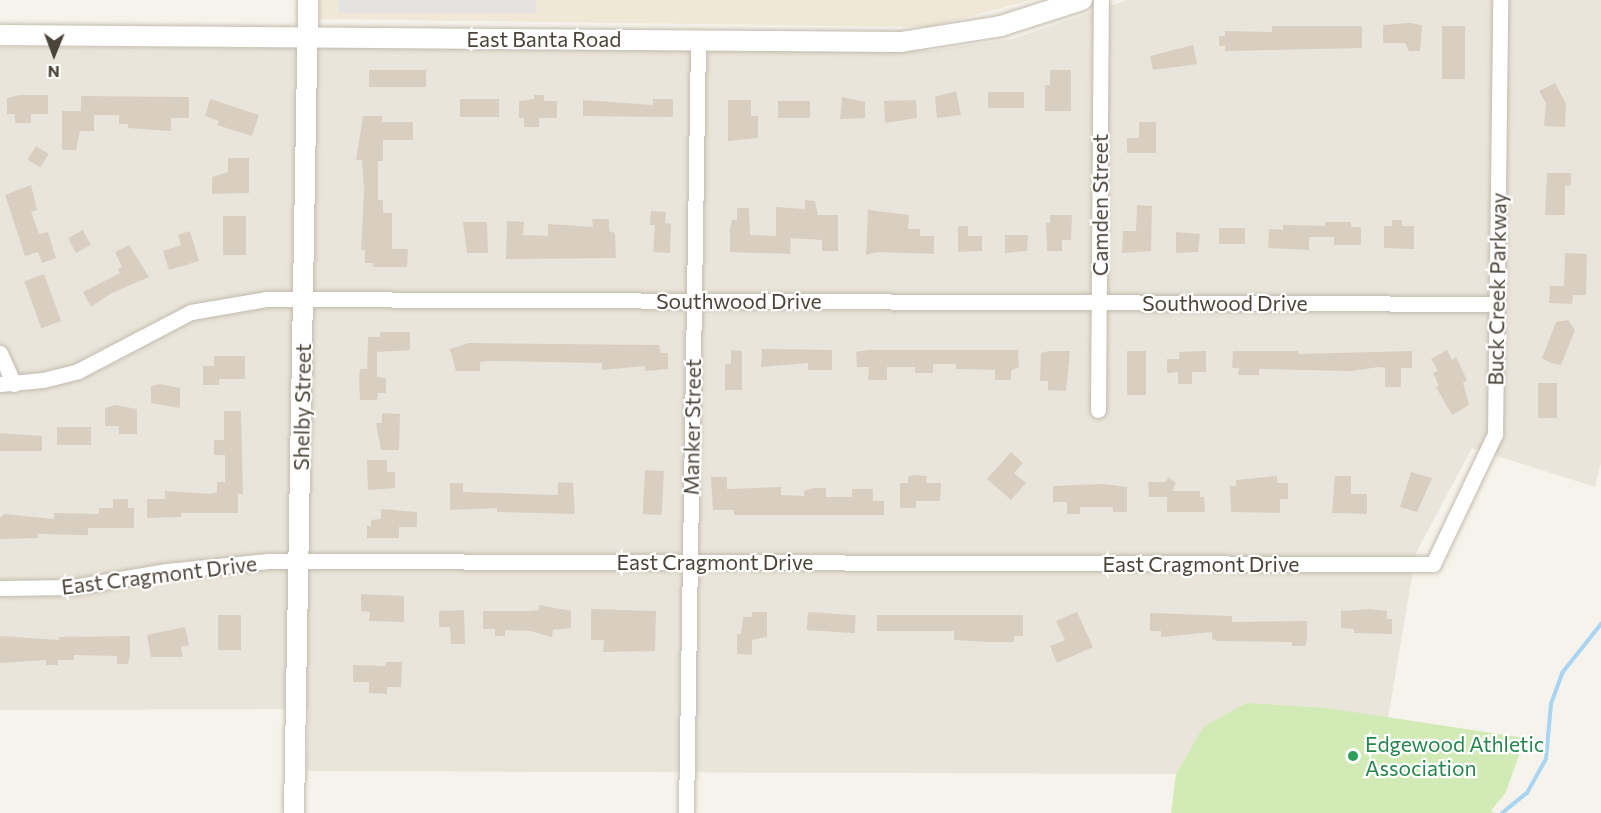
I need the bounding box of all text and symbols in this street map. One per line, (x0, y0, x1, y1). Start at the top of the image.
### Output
north arrow (24, 24, 84, 84)
street label: East Banta Road (467, 26, 621, 52)
text: N (48, 63, 60, 82)
street label: Camden Street (1087, 134, 1113, 276)
street label: Buck Creek Parkway (1483, 192, 1511, 386)
street label: Southwood Drive (656, 288, 822, 314)
street label: Southwood Drive (1142, 290, 1308, 316)
street label: Shelby Street (288, 343, 316, 471)
street label: Manker Street (678, 358, 706, 496)
street label: East Cragmont Drive (617, 549, 813, 575)
street label: East Cragmont Drive (60, 551, 258, 599)
street label: East Cragmont Drive (1103, 551, 1299, 577)
place label: Edgewood Athletic Association (1365, 731, 1544, 781)
marker: Edgewood Athletic Association (1346, 749, 1360, 763)

